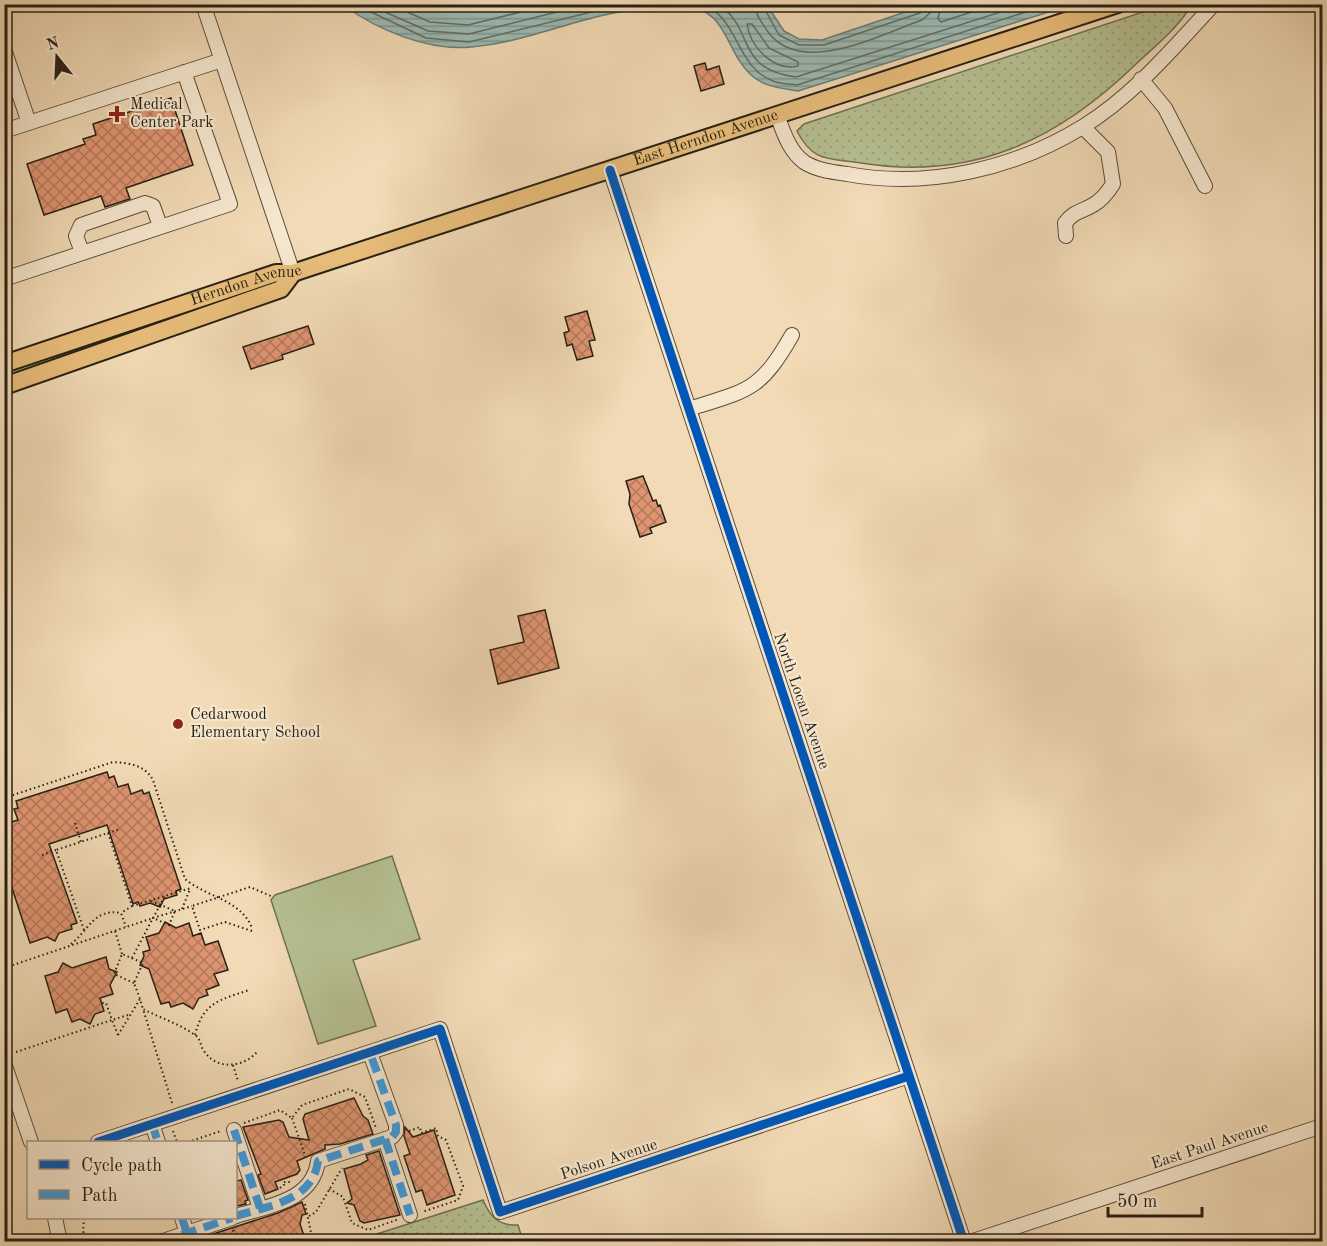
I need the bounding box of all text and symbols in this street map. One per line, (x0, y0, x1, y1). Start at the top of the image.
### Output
north arrow (27, 27, 87, 87)
text: N (45, 35, 62, 54)
place label: Medical Center Park (130, 97, 214, 131)
marker: Medical Center Park (108, 105, 126, 123)
street label: East Herndon Avenue (631, 107, 780, 169)
street label: Herndon Avenue (189, 263, 304, 309)
street label: North Locan Avenue (770, 631, 832, 771)
place label: Cedarwood Elementary School (190, 707, 320, 741)
marker: Cedarwood Elementary School (171, 717, 185, 731)
street label: East Paul Avenue (1149, 1120, 1271, 1172)
street label: Polson Avenue (558, 1137, 660, 1183)
legend (27, 1141, 237, 1219)
text: Cycle path (81, 1157, 162, 1175)
scale bar (1108, 1180, 1202, 1218)
text: Path (81, 1187, 118, 1205)
text: 50 m (1117, 1193, 1157, 1211)

